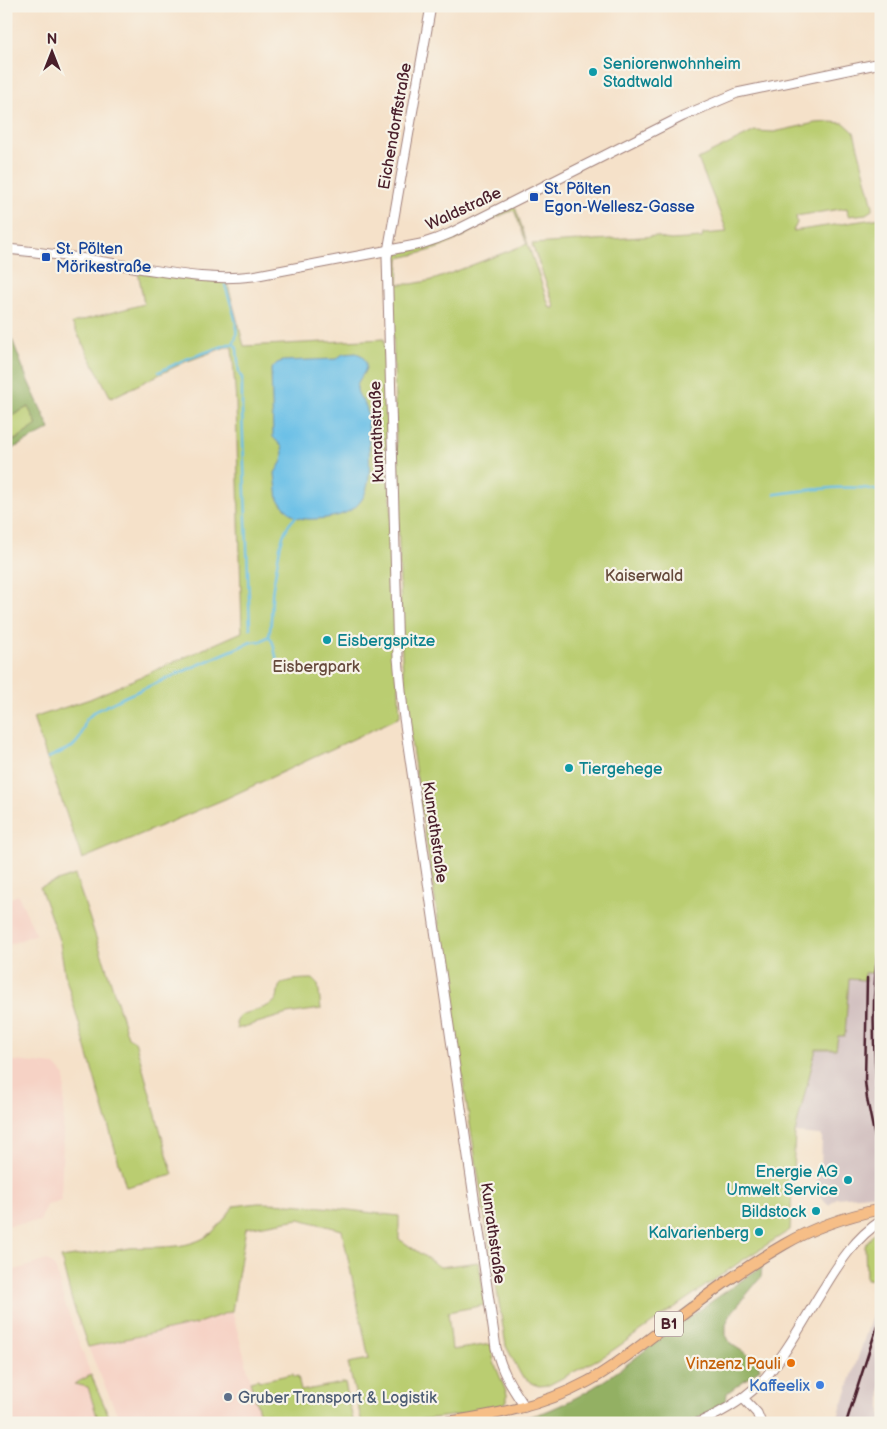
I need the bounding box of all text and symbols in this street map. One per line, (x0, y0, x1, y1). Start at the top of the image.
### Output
north arrow (28, 28, 78, 78)
text: N (47, 31, 57, 48)
place label: Seniorenwohnheim Stadtwald (603, 55, 741, 92)
street label: Eichendorffstraße (375, 61, 416, 191)
marker: Seniorenwohnheim Stadtwald (587, 66, 599, 78)
place label: St. Pölten Egon-Wellesz-Gasse (544, 180, 695, 217)
street label: Waldstraße (423, 183, 505, 235)
marker: St. Pölten Egon-Wellesz-Gasse (528, 191, 540, 203)
place label: St. Pölten Mörikestraße (56, 240, 152, 277)
marker: St. Pölten Mörikestraße (40, 251, 52, 263)
street label: Kunrathstraße (366, 380, 389, 483)
park label: Kaiserwald (605, 567, 683, 586)
place label: Eisbergspitze (337, 632, 436, 651)
marker: Eisbergspitze (321, 634, 333, 646)
park label: Eisbergpark (272, 658, 360, 677)
place label: Tiergehege (579, 760, 663, 779)
marker: Tiergehege (563, 762, 575, 774)
street label: Kunrathstraße (418, 780, 451, 885)
place label: Energie AG Umwelt Service (726, 1163, 839, 1200)
marker: Energie AG Umwelt Service (842, 1174, 854, 1186)
street label: Kunrathstraße (476, 1181, 509, 1286)
place label: Bildstock (741, 1203, 806, 1222)
marker: Bildstock (810, 1205, 822, 1217)
place label: Kalvarienberg (648, 1224, 749, 1243)
marker: Kalvarienberg (753, 1226, 765, 1238)
road number: B1 (655, 1312, 683, 1336)
place label: Vinzenz Pauli (686, 1355, 781, 1374)
marker: Vinzenz Pauli (785, 1357, 797, 1369)
place label: Kaffeelix (749, 1377, 811, 1396)
marker: Kaffeelix (814, 1379, 826, 1391)
place label: Gruber Transport & Logistik (238, 1389, 437, 1408)
marker: Gruber Transport & Logistik (222, 1391, 234, 1403)

